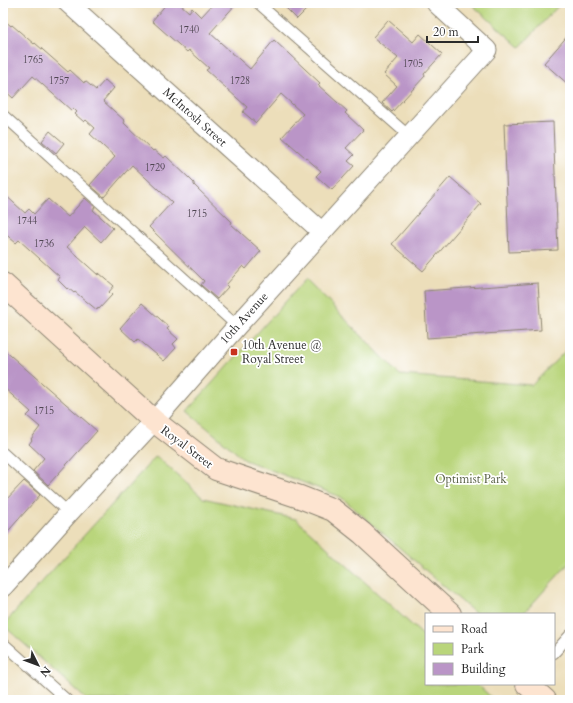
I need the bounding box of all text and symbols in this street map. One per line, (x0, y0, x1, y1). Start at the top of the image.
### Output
scale bar (427, 18, 478, 44)
house number: 1740 (179, 23, 199, 37)
text: 20 m (433, 24, 460, 40)
house number: 1765 (23, 53, 43, 67)
house number: 1705 (403, 57, 423, 71)
house number: 1757 (49, 74, 69, 88)
house number: 1728 (230, 74, 250, 88)
street label: McIntosh Street (160, 84, 230, 150)
house number: 1729 (145, 161, 165, 175)
house number: 1715 (187, 207, 207, 221)
house number: 1744 (17, 214, 37, 228)
house number: 1736 (34, 237, 54, 251)
street label: 10th Avenue (216, 289, 272, 347)
place label: 10th Avenue @ Royal Street (242, 337, 322, 367)
marker: 10th Avenue @ Royal Street (229, 347, 239, 357)
house number: 1715 (34, 404, 54, 418)
street label: Royal Street (158, 422, 217, 472)
park label: Optimist Park (435, 471, 507, 487)
legend (425, 613, 555, 685)
text: Road (461, 621, 488, 637)
text: Park (461, 641, 485, 657)
north arrow (18, 645, 58, 685)
text: Building (461, 661, 506, 677)
text: N (36, 663, 54, 680)

